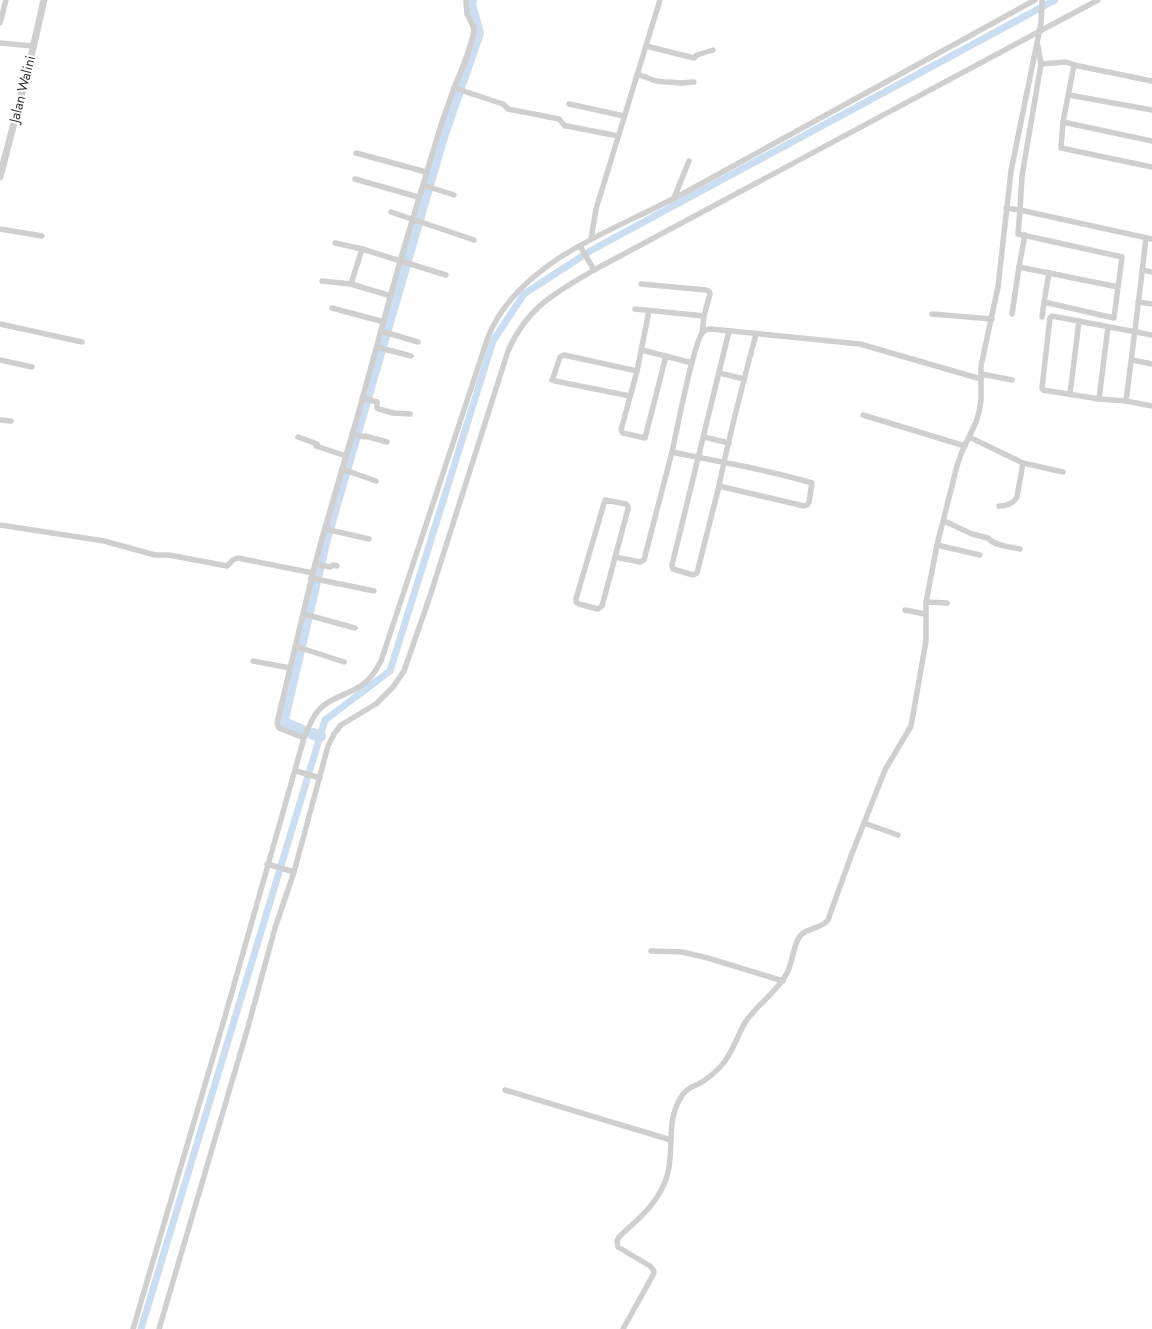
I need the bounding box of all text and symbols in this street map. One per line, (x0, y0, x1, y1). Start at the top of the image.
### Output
street label: Jalan Walini (4, 53, 40, 127)

